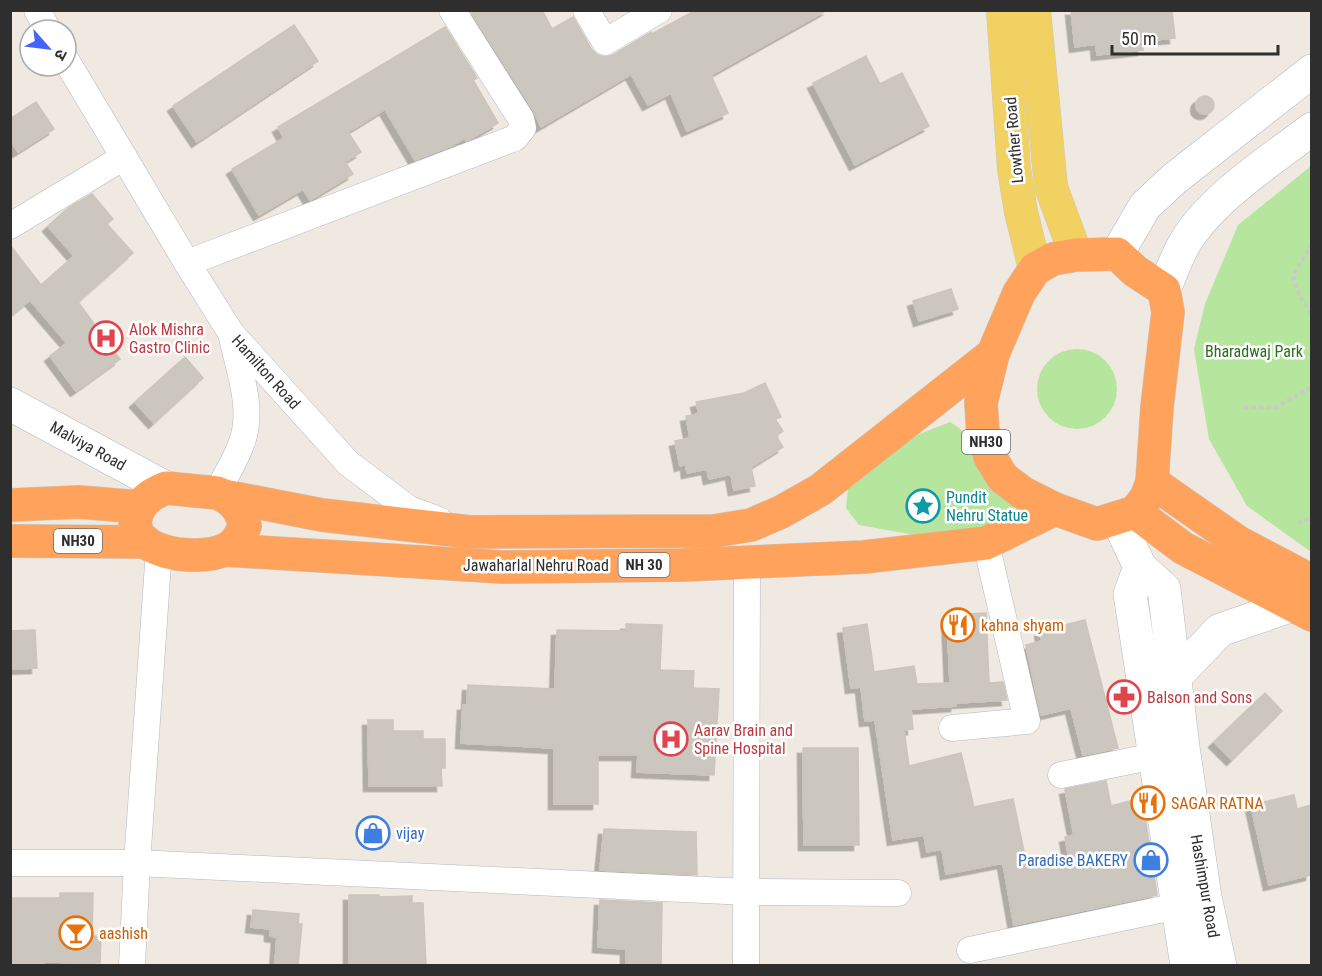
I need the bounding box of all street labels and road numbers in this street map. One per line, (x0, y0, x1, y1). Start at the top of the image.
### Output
street label: Lowther Road (1001, 96, 1027, 184)
street label: Hamilton Road (228, 331, 304, 413)
street label: Malviya Road (47, 417, 129, 475)
road number: NH30 (962, 430, 1010, 454)
road number: NH30 (54, 529, 102, 553)
road number: NH 30 (618, 553, 670, 577)
street label: Jawaharlal Nehru Road (463, 556, 609, 575)
street label: Hashimpur Road (1187, 833, 1223, 939)

